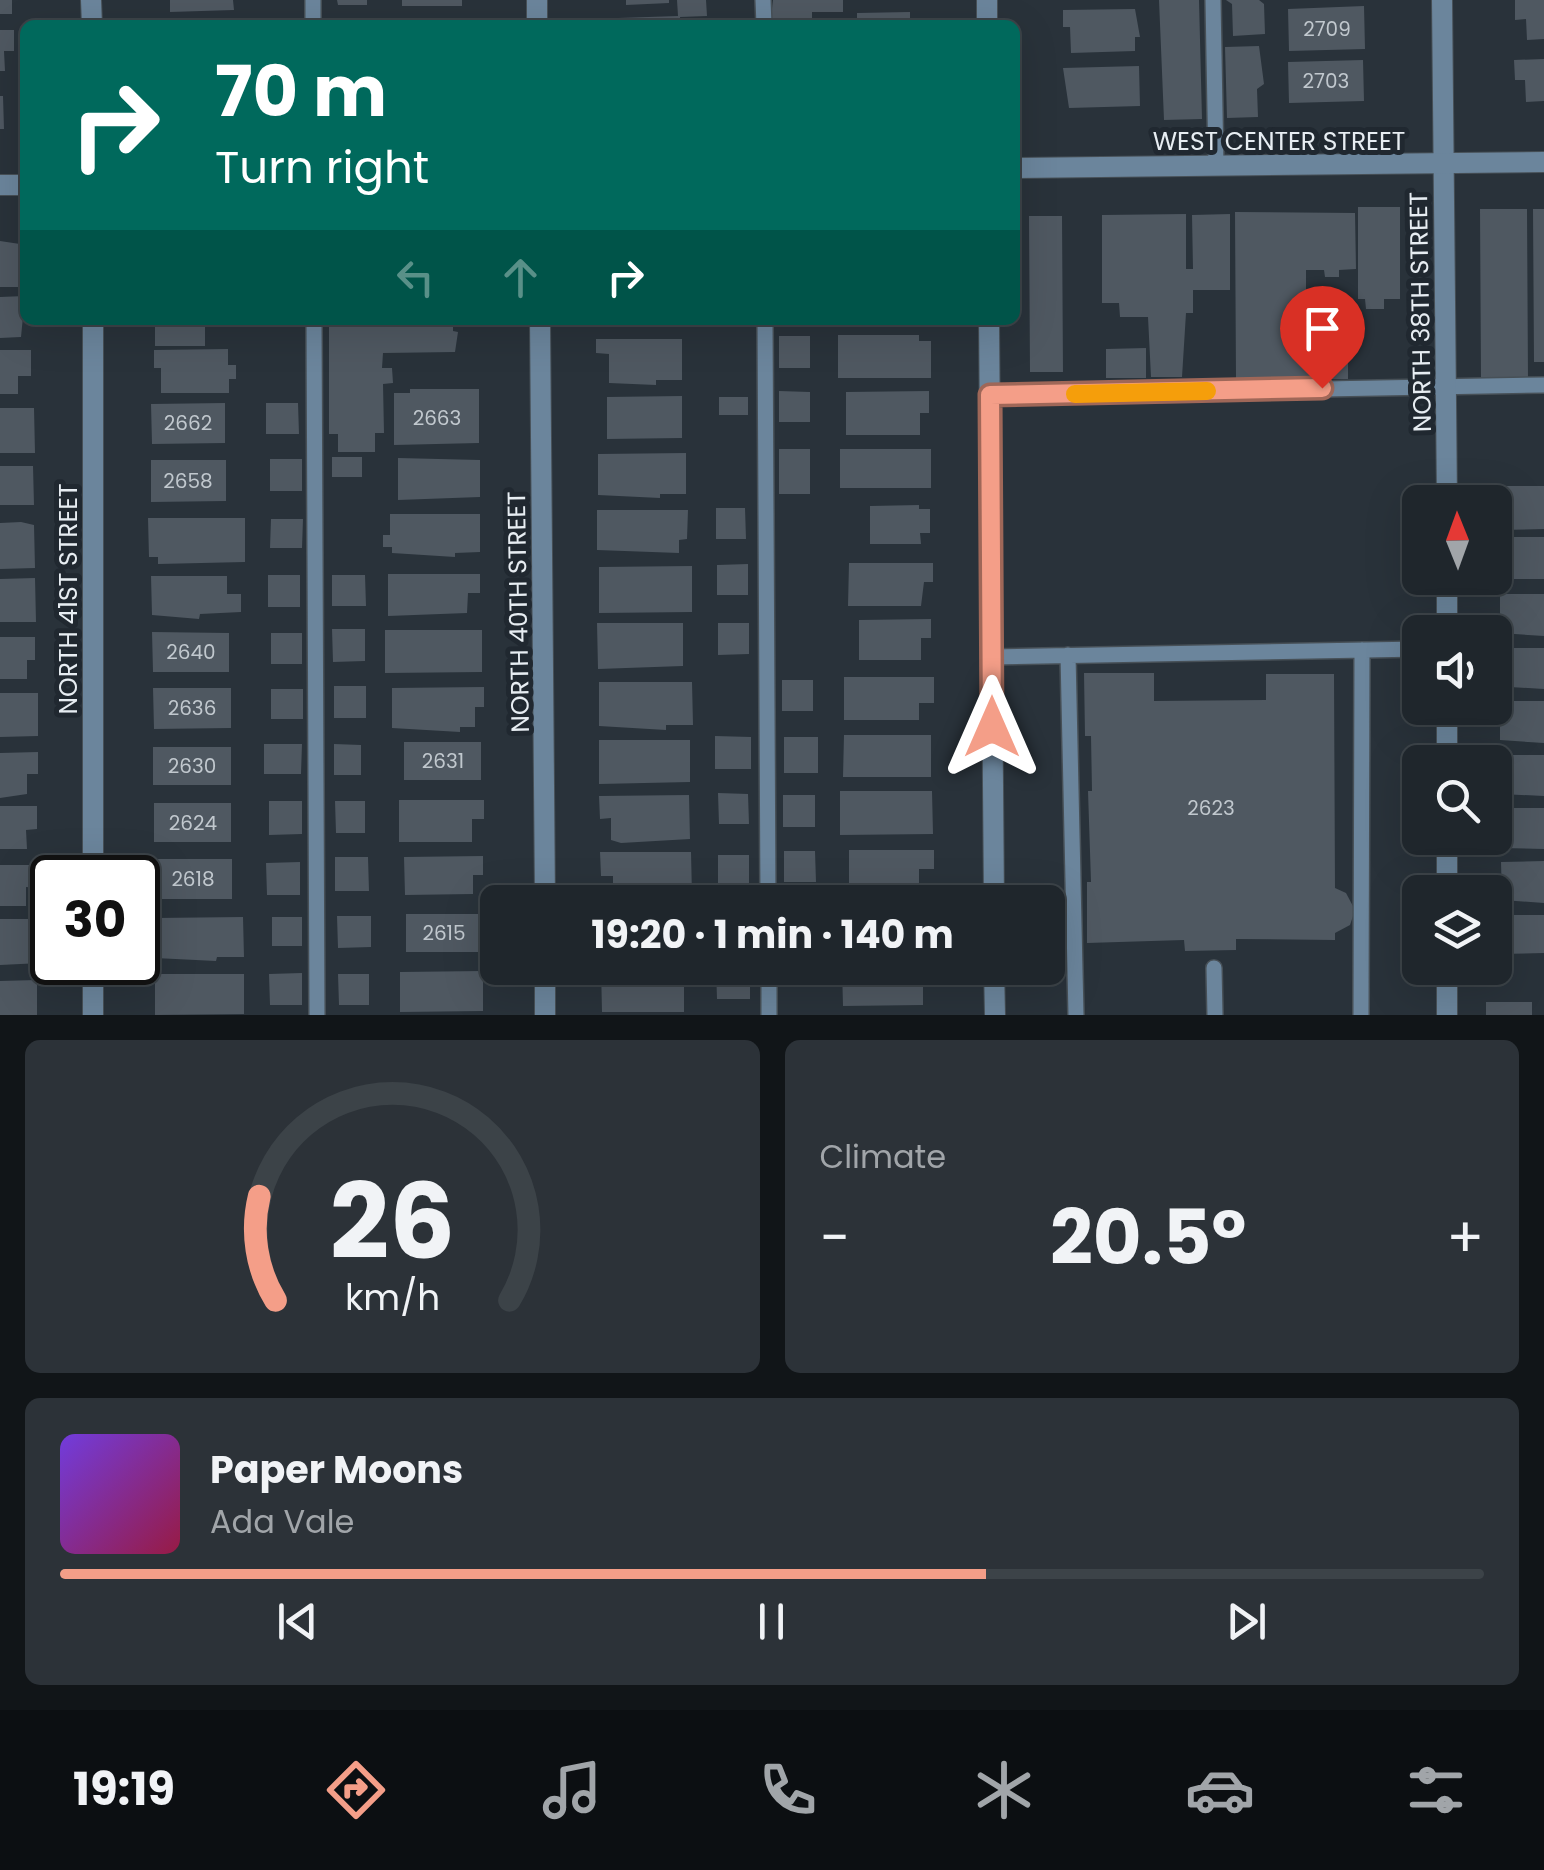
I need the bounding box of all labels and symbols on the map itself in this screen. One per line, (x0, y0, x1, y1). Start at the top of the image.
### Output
house number: 2709 (1303, 15, 1351, 43)
house number: 2703 (1303, 67, 1349, 95)
street label: WEST CENTER STREET (1153, 124, 1405, 159)
street label: NORTH 38TH STREET (1401, 191, 1440, 433)
pin (1280, 286, 1365, 389)
house number: 2663 (413, 404, 461, 432)
house number: 2662 (164, 409, 212, 437)
house number: 2658 (163, 467, 213, 495)
street label: NORTH 41ST STREET (51, 483, 86, 715)
north arrow (1402, 485, 1512, 595)
street label: NORTH 40TH STREET (499, 491, 538, 733)
house number: 2640 (166, 638, 216, 666)
position arrow (940, 675, 1044, 779)
house number: 2636 (168, 694, 216, 722)
house number: 2631 (422, 747, 464, 775)
house number: 2630 (168, 752, 216, 780)
house number: 2623 (1187, 794, 1235, 822)
house number: 2624 (169, 809, 217, 837)
speed limit sign: 30 (30, 855, 160, 985)
house number: 2618 (171, 865, 215, 893)
house number: 2615 (422, 919, 466, 947)

